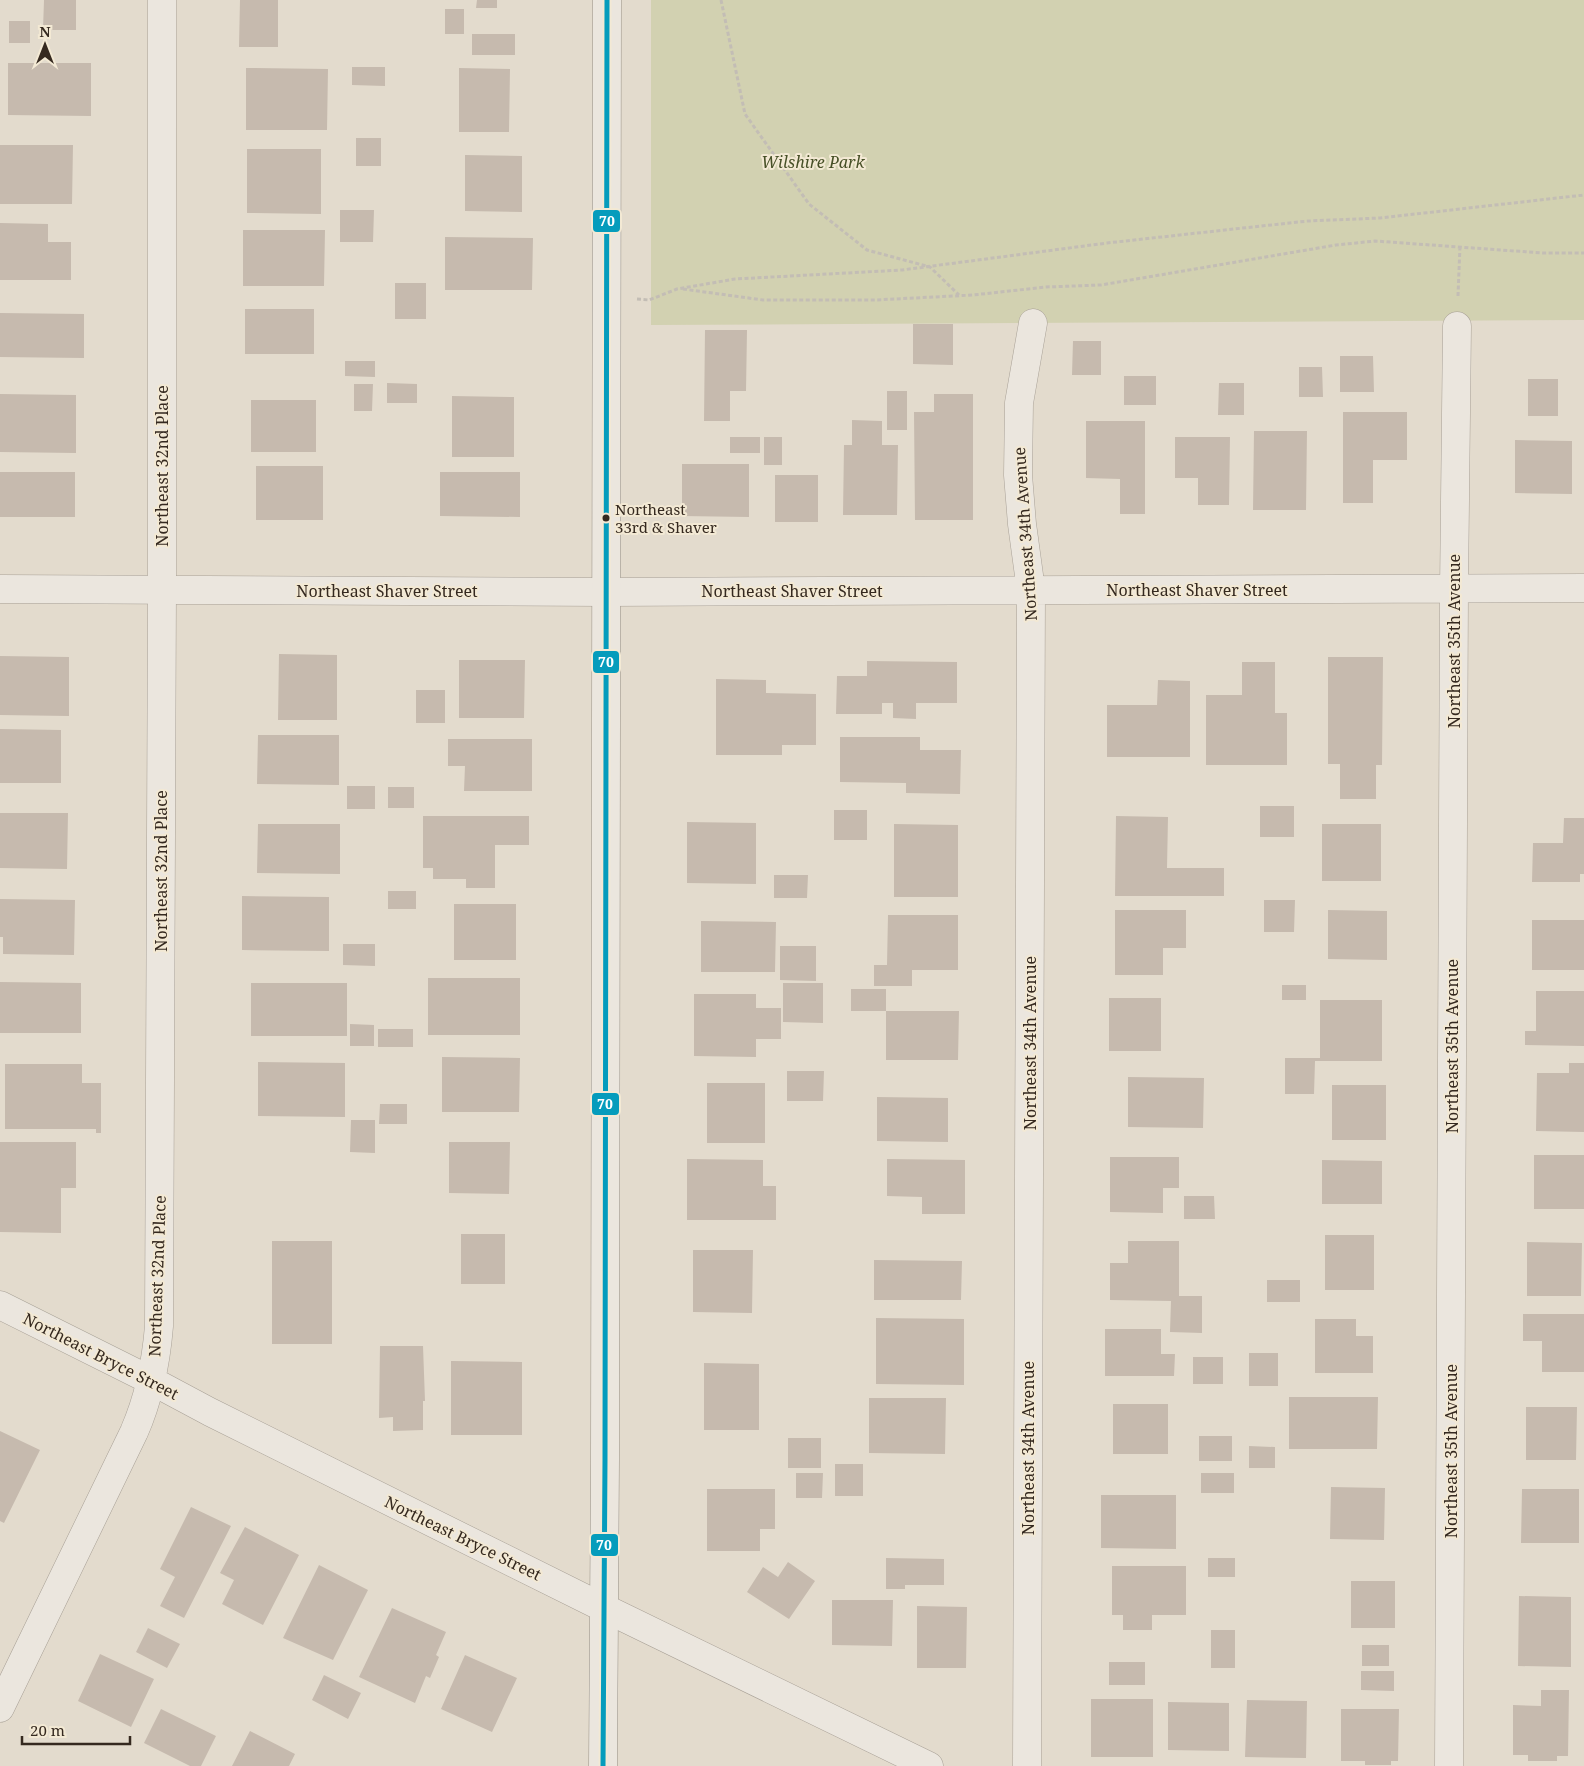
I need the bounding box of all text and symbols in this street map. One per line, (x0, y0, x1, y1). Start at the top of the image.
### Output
north arrow (20, 20, 70, 70)
text: N (39, 22, 51, 41)
park label: Wilshire Park (761, 151, 866, 173)
line badge: 70 (592, 209, 621, 233)
text: 70 (599, 211, 615, 230)
street label: Northeast 32nd Place (151, 385, 173, 547)
street label: Northeast 34th Avenue (1008, 446, 1042, 622)
place label: Northeast 33rd & Shaver (615, 499, 717, 537)
marker: Northeast 33rd & Shaver (601, 513, 611, 523)
street label: Northeast 35th Avenue (1443, 554, 1465, 728)
street label: Northeast Shaver Street (1106, 579, 1288, 601)
street label: Northeast Shaver Street (296, 580, 478, 602)
street label: Northeast Shaver Street (701, 580, 883, 602)
line badge: 70 (592, 650, 620, 674)
text: 70 (598, 652, 614, 671)
street label: Northeast 32nd Place (150, 790, 172, 952)
street label: Northeast 34th Avenue (1019, 956, 1041, 1130)
street label: Northeast 35th Avenue (1441, 959, 1463, 1133)
line badge: 70 (591, 1092, 620, 1116)
text: 70 (597, 1094, 613, 1113)
street label: Northeast 32nd Place (143, 1195, 171, 1357)
street label: Northeast Bryce Street (20, 1307, 183, 1405)
street label: Northeast 34th Avenue (1017, 1361, 1039, 1535)
street label: Northeast 35th Avenue (1440, 1364, 1462, 1538)
street label: Northeast Bryce Street (381, 1490, 545, 1586)
line badge: 70 (590, 1533, 619, 1557)
text: 70 (596, 1535, 612, 1554)
scale bar (22, 1714, 130, 1746)
text: 20 m (30, 1720, 65, 1740)

